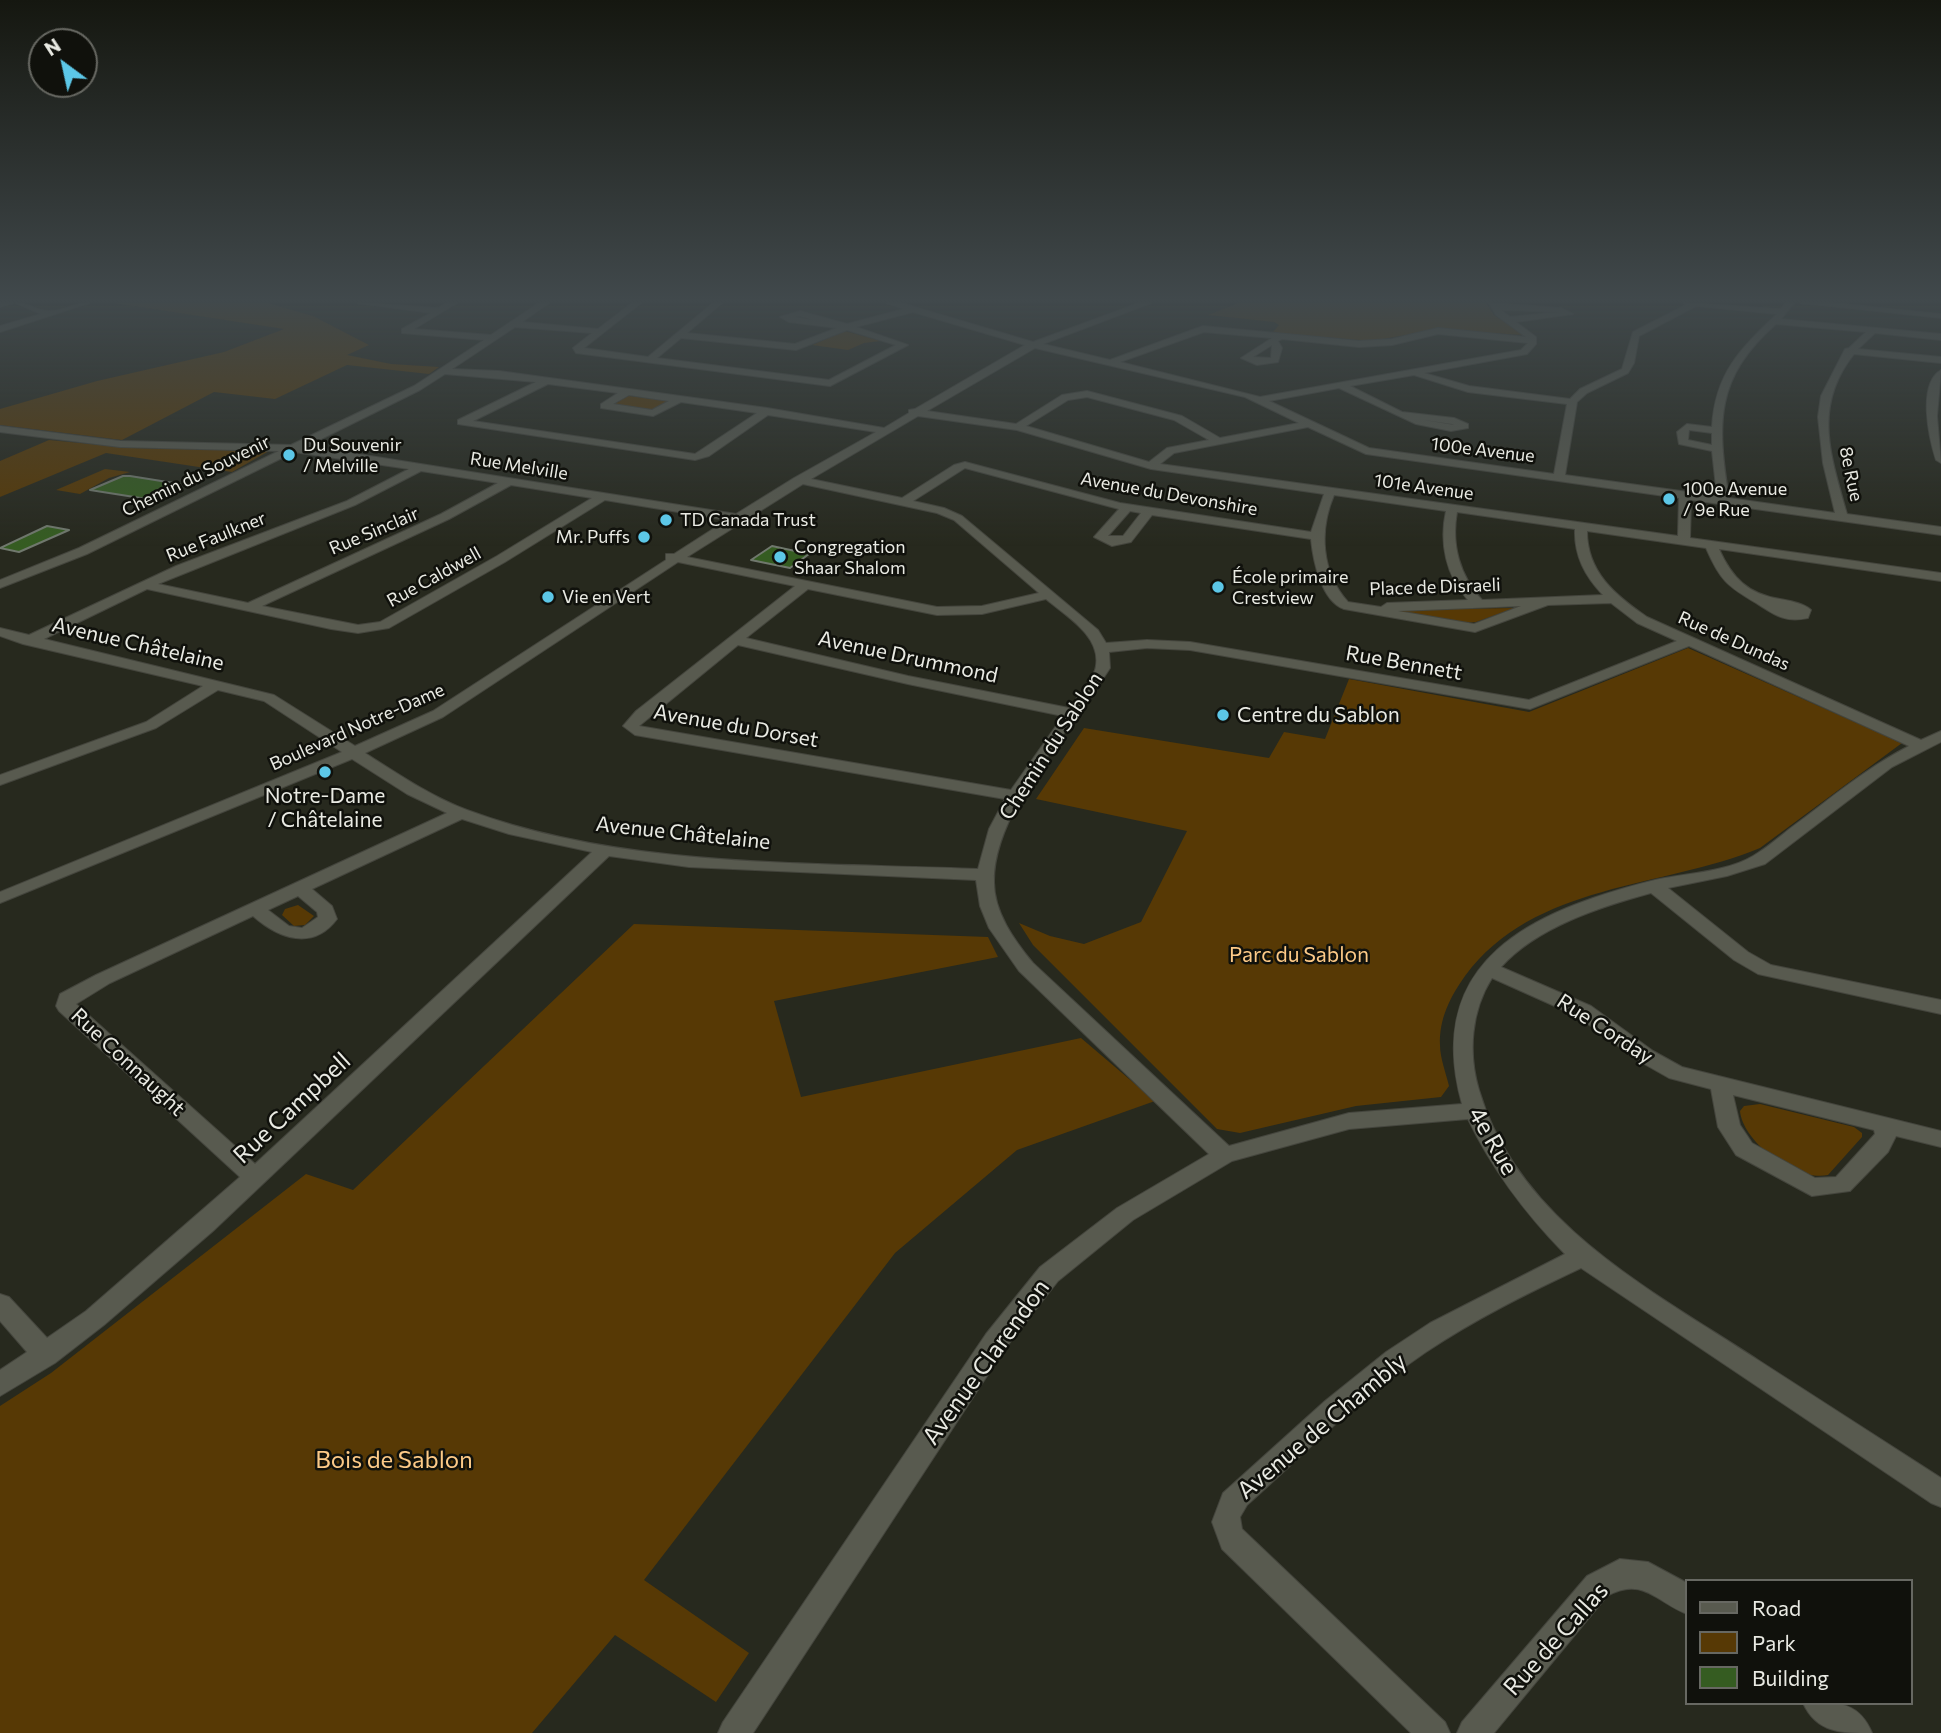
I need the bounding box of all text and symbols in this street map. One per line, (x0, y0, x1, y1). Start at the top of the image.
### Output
north arrow (28, 28, 98, 98)
text: N (40, 33, 65, 60)
street label: Chemin du Souvenir (118, 431, 274, 521)
street label: 100e Avenue (1430, 433, 1536, 467)
place label: Du Souvenir / Melville (303, 434, 402, 476)
street label: 8e Rue (1835, 445, 1867, 503)
marker: Du Souvenir / Melville (281, 447, 297, 463)
street label: Rue Melville (469, 448, 569, 484)
street label: Avenue du Devonshire (1079, 468, 1259, 520)
street label: 101e Avenue (1373, 469, 1475, 505)
place label: 100e Avenue / 9e Rue (1683, 478, 1787, 520)
marker: 100e Avenue / 9e Rue (1661, 491, 1677, 507)
street label: Rue Sinclair (326, 502, 422, 560)
street label: Rue Faulkner (163, 507, 269, 567)
place label: TD Canada Trust (680, 509, 816, 531)
marker: TD Canada Trust (658, 512, 674, 528)
place label: Mr. Puffs (556, 526, 630, 548)
marker: Mr. Puffs (636, 529, 652, 545)
place label: Congregation Shaar Shalom (794, 536, 906, 578)
street label: Rue Caldwell (383, 542, 485, 612)
marker: Congregation Shaar Shalom (772, 549, 788, 565)
place label: École primaire Crestview (1232, 566, 1348, 608)
street label: Place de Disraeli (1369, 574, 1501, 600)
marker: École primaire Crestview (1210, 579, 1226, 595)
place label: Vie en Vert (562, 586, 650, 608)
marker: Vie en Vert (540, 589, 556, 605)
street label: Rue de Dundas (1675, 607, 1793, 675)
street label: Avenue Châtelaine (50, 612, 226, 676)
street label: Avenue Drummond (816, 626, 1000, 688)
street label: Rue Bennett (1344, 640, 1464, 686)
street label: Chemin du Sablon (994, 668, 1108, 824)
street label: Boulevard Notre-Dame (266, 679, 448, 775)
street label: Avenue du Dorset (652, 699, 820, 753)
place label: Centre du Sablon (1237, 702, 1400, 728)
marker: Centre du Sablon (1215, 707, 1231, 723)
marker: Notre-Dame / Châtelaine (317, 764, 333, 780)
place label: Notre-Dame / Châtelaine (265, 783, 385, 833)
street label: Avenue Châtelaine (594, 811, 772, 855)
park label: Parc du Sablon (1229, 942, 1369, 968)
street label: Rue Corday (1552, 989, 1658, 1069)
street label: Rue Connaught (66, 1003, 190, 1121)
street label: Rue Campbell (227, 1046, 357, 1170)
street label: 4e Rue (1462, 1102, 1524, 1180)
street label: Avenue Clarendon (916, 1274, 1056, 1450)
street label: Avenue de Chambly (1231, 1347, 1413, 1505)
park label: Bois de Sablon (315, 1446, 473, 1474)
street label: Rue de Callas (1498, 1576, 1614, 1702)
legend (1686, 1579, 1913, 1705)
text: Road (1752, 1595, 1801, 1620)
text: Park (1752, 1630, 1796, 1655)
text: Building (1752, 1665, 1829, 1690)

